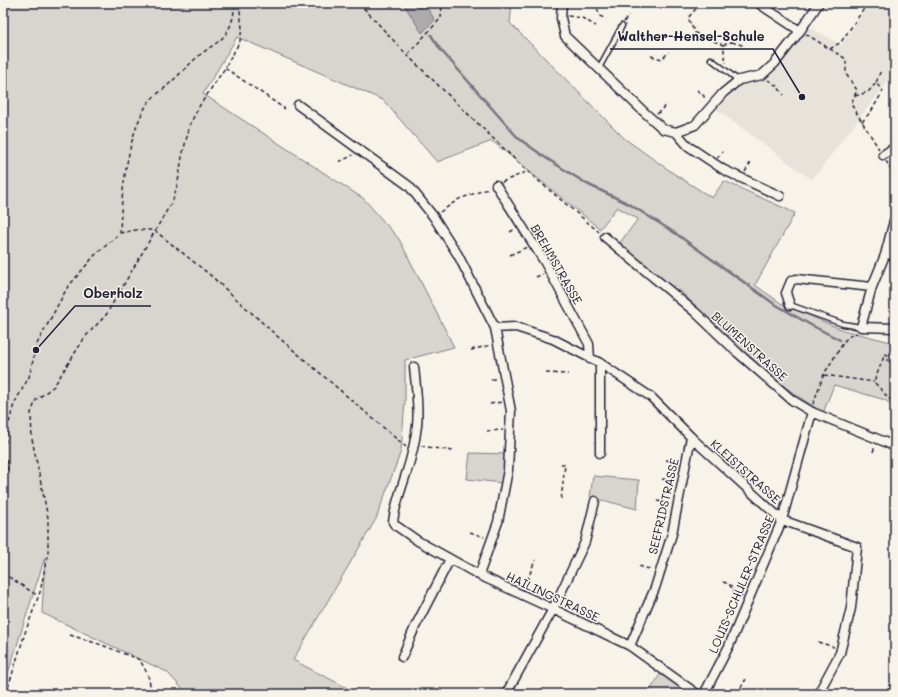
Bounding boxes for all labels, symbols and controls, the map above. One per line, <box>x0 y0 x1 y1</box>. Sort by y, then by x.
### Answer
callout: Walther-Hensel-Schule <box>610 24 773 49</box>
text: Walther-Hensel-Schule <box>617 27 765 44</box>
street label: BREHMSTRASSE <box>528 221 586 307</box>
callout: Oberholz <box>75 281 151 306</box>
text: Oberholz <box>83 284 143 301</box>
street label: BLUMENSTRASSE <box>709 308 791 384</box>
street label: KLEISTSTRASSE <box>708 435 785 507</box>
street label: SEEFRIDSTRASSE <box>644 456 682 556</box>
street label: LOUIS-SCHULER-STRASSE <box>705 512 777 656</box>
street label: HAILINGSTRASSE <box>504 567 602 625</box>

